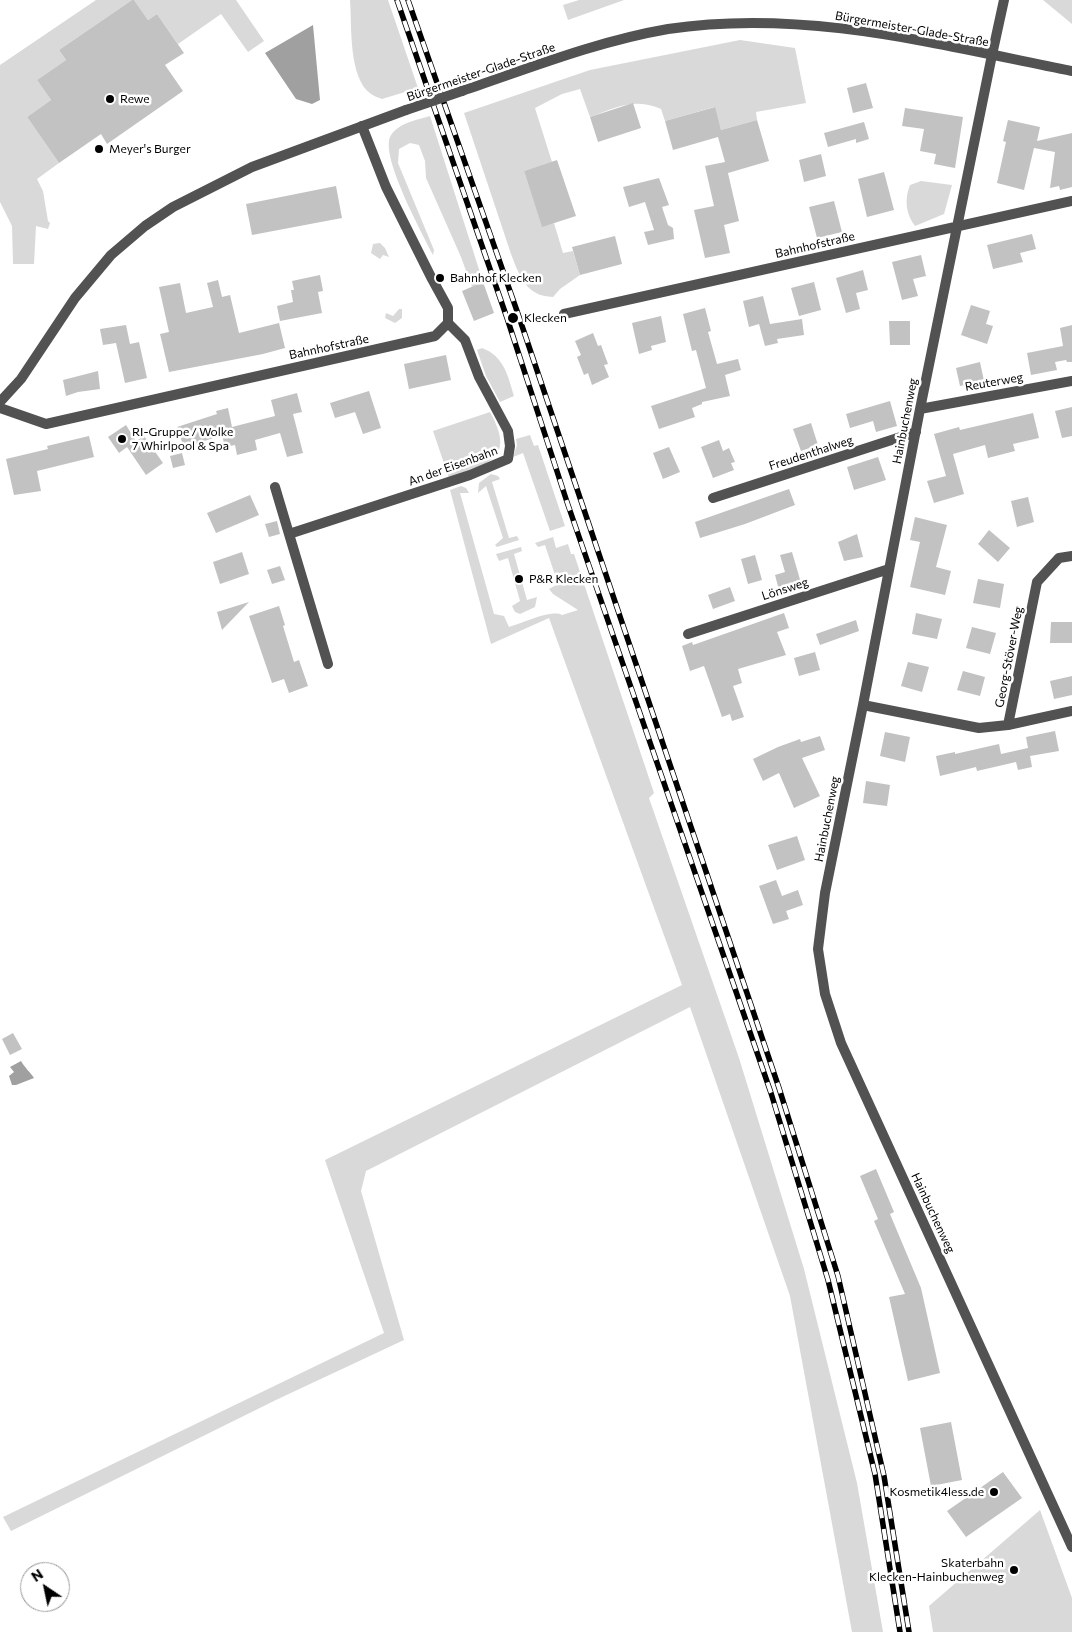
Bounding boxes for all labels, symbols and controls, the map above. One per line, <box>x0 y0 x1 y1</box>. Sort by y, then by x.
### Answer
street label: Bürgermeister-Glade-Straße <box>834 8 990 50</box>
street label: Bürgermeister-Glade-Straße <box>405 40 557 104</box>
place label: Rewe <box>120 92 150 106</box>
marker: Rewe <box>104 93 116 105</box>
place label: Meyer's Burger <box>109 142 191 156</box>
marker: Meyer's Burger <box>93 143 105 155</box>
street label: Bahnhofstraße <box>774 229 856 261</box>
place label: Bahnhof Klecken <box>450 271 542 285</box>
marker: Bahnhof Klecken <box>434 272 446 284</box>
marker: Klecken <box>506 311 520 325</box>
place label: Klecken <box>524 311 567 325</box>
street label: Bahnhofstraße <box>288 332 370 362</box>
street label: Reuterweg <box>964 370 1024 394</box>
street label: Hainbuchenweg <box>890 377 920 465</box>
place label: RI-Gruppe / Wolke 7 Whirlpool & Spa <box>132 425 233 453</box>
marker: RI-Gruppe / Wolke 7 Whirlpool & Spa <box>116 433 128 445</box>
street label: Freudenthalweg <box>767 433 855 473</box>
street label: An der Eisenbahn <box>406 443 500 489</box>
place label: P&R Klecken <box>529 572 598 586</box>
marker: P&R Klecken <box>513 573 525 585</box>
street label: Lönsweg <box>760 575 810 603</box>
street label: Georg-Stöver-Weg <box>992 605 1026 709</box>
street label: Hainbuchenweg <box>812 775 842 863</box>
street label: Hainbuchenweg <box>908 1170 958 1256</box>
place label: Kosmetik4less.de <box>890 1485 984 1499</box>
marker: Kosmetik4less.de <box>988 1486 1000 1498</box>
place label: Skaterbahn Klecken-Hainbuchenweg <box>869 1556 1004 1584</box>
north arrow <box>20 1562 70 1612</box>
marker: Skaterbahn Klecken-Hainbuchenweg <box>1008 1564 1020 1576</box>
text: N <box>28 1565 46 1585</box>

